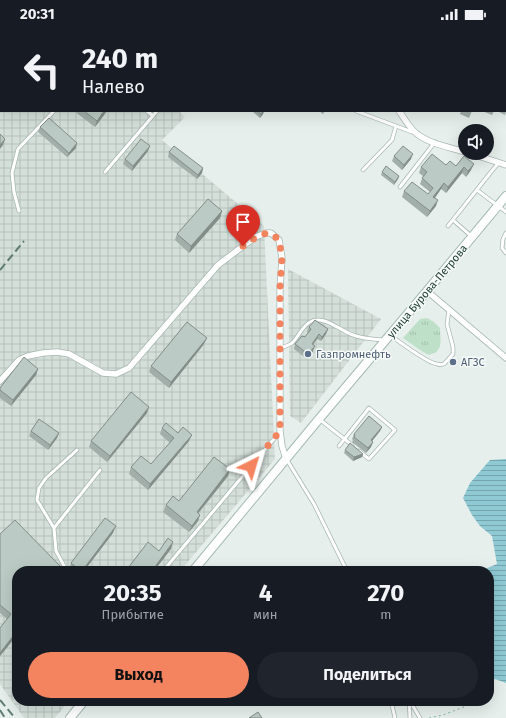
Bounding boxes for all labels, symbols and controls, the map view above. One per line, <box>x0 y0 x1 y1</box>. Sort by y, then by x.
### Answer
text: 20:31 <box>20 5 55 23</box>
text: 240 m <box>82 42 158 75</box>
icon: left <box>16 44 68 96</box>
text: Налево <box>82 76 145 98</box>
map controls <box>458 124 494 160</box>
button: sound <box>458 124 494 160</box>
pin <box>226 205 260 246</box>
icon: arrive <box>232 211 254 233</box>
street label: улица Бурова-Петрова <box>385 242 470 341</box>
place label: Газпромнефть <box>316 348 391 361</box>
marker: Газпромнефть <box>303 349 313 359</box>
place label: АГЗС <box>461 356 485 369</box>
marker: АГЗС <box>448 357 458 367</box>
position arrow <box>230 445 272 487</box>
text: 20:35 <box>104 579 162 607</box>
text: 4 <box>259 579 272 607</box>
text: 270 <box>367 579 404 607</box>
text: Прибытие <box>102 607 164 622</box>
text: мин <box>253 607 278 622</box>
text: m <box>380 607 391 622</box>
button: Выход <box>28 652 249 698</box>
button: Поделиться <box>257 652 478 698</box>

